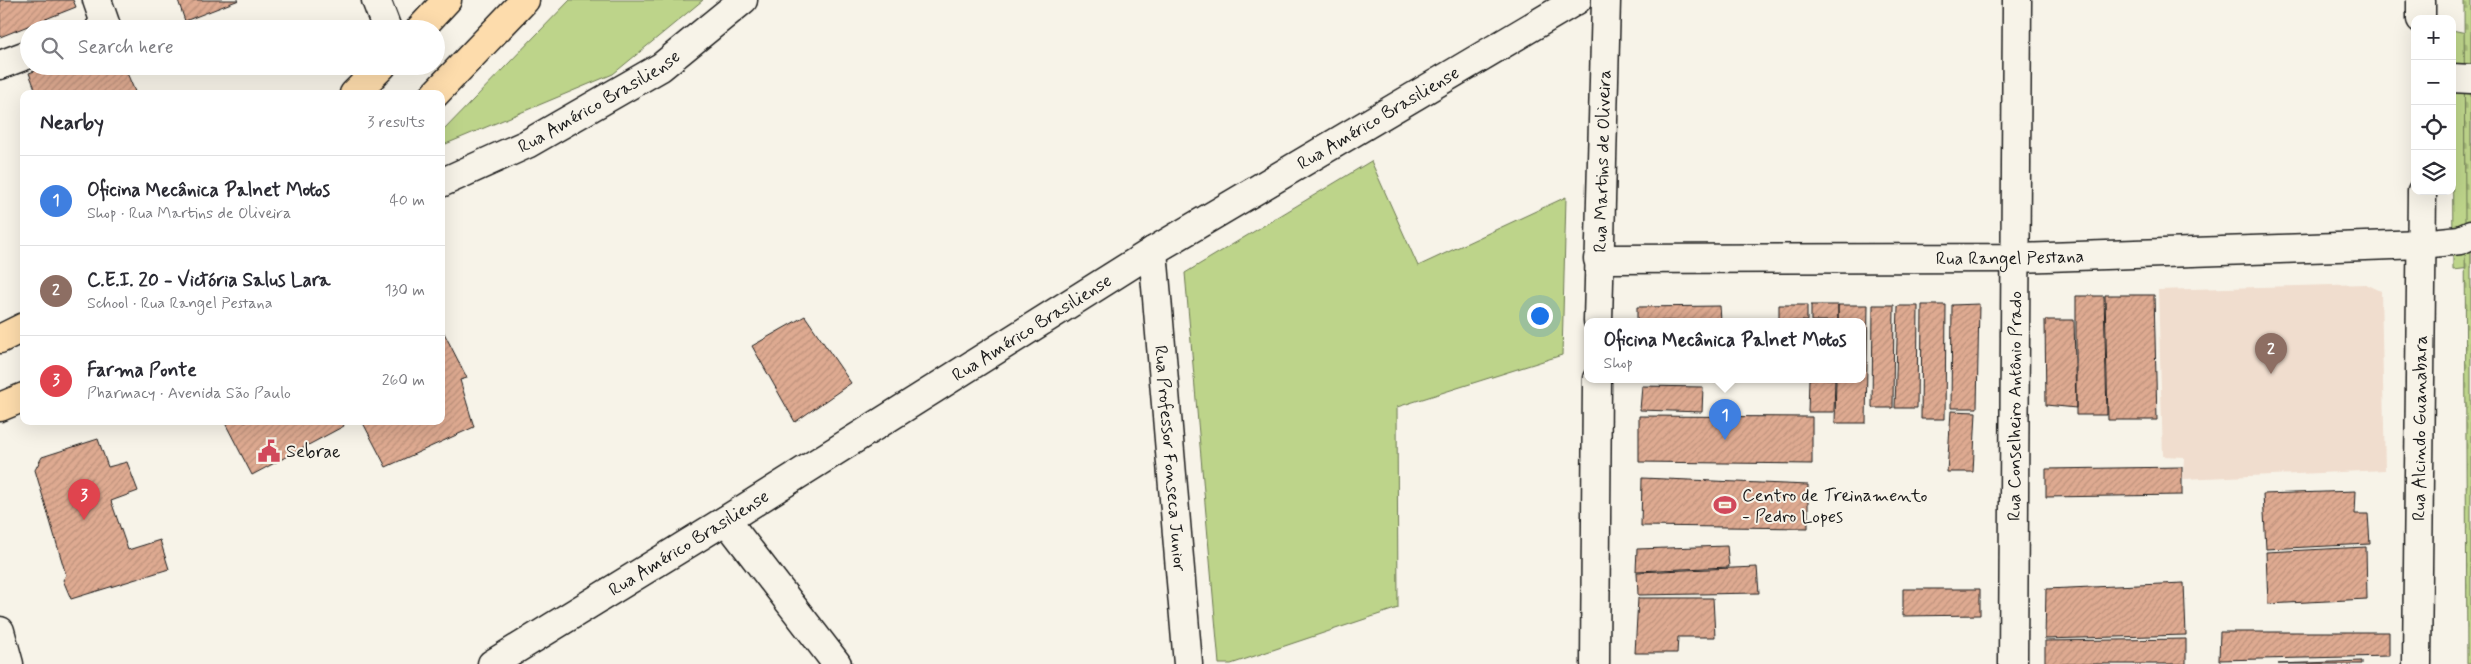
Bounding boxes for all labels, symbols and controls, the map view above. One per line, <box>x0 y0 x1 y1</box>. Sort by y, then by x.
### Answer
map controls <box>2411 15 2456 195</box>
button: + <box>2411 15 2456 60</box>
search box <box>20 20 445 75</box>
icon: search <box>38 34 66 62</box>
text: Search here <box>78 35 174 60</box>
street label: Rua Américo Brasiliense <box>515 45 686 159</box>
button: − <box>2411 60 2456 105</box>
street label: Rua Américo Brasiliense <box>1293 61 1464 176</box>
street label: Rua Martins de Oliveira <box>1589 69 1617 253</box>
button: locate <box>2411 105 2456 150</box>
text: Nearby <box>40 109 104 137</box>
text: 3 results <box>367 112 425 133</box>
button: layers <box>2411 150 2456 195</box>
text: Oficina Mecânica Palnet Motos <box>87 178 330 203</box>
text: 1 <box>52 190 60 211</box>
text: 40 m <box>389 190 425 211</box>
text: Shop · Rua Martins de Oliveira <box>87 203 291 224</box>
street label: Rua Rangel Pestana <box>1936 245 2085 272</box>
text: C.E.I. 20 - Victória Salus Lara <box>87 268 330 293</box>
street label: Rua Américo Brasiliense <box>948 269 1117 388</box>
text: 2 <box>52 280 60 301</box>
text: 130 m <box>384 280 425 301</box>
street label: Rua Conselheiro Antônio Prado <box>2003 291 2028 521</box>
text: School · Rua Rangel Pestana <box>87 293 272 314</box>
your location <box>1527 303 1553 329</box>
popup <box>1584 318 1866 383</box>
text: Oficina Mecânica Palnet Motos <box>1604 328 1846 353</box>
pin: 2 <box>2255 333 2287 374</box>
street label: Rua Alcindo Guanabara <box>2408 335 2433 521</box>
street label: Rua Professor Fonseca Junior <box>1148 344 1191 573</box>
text: Shop <box>1604 353 1633 374</box>
text: Farma Ponte <box>87 358 197 383</box>
text: 3 <box>52 370 60 391</box>
text: 260 m <box>382 370 425 391</box>
text: Pharmacy · Avenida São Paulo <box>87 383 291 404</box>
pin: 1 <box>1709 399 1741 440</box>
public building icon: Sebrae <box>256 438 282 464</box>
place label: Sebrae <box>286 440 341 464</box>
pin: 3 <box>68 479 100 520</box>
place label: Centro de Treinamento - Pedro Lopes <box>1742 484 1928 529</box>
street label: Rua Américo Brasiliense <box>604 485 774 602</box>
sports icon: Centro de Treinamento - Pedro Lopes <box>1712 492 1738 518</box>

